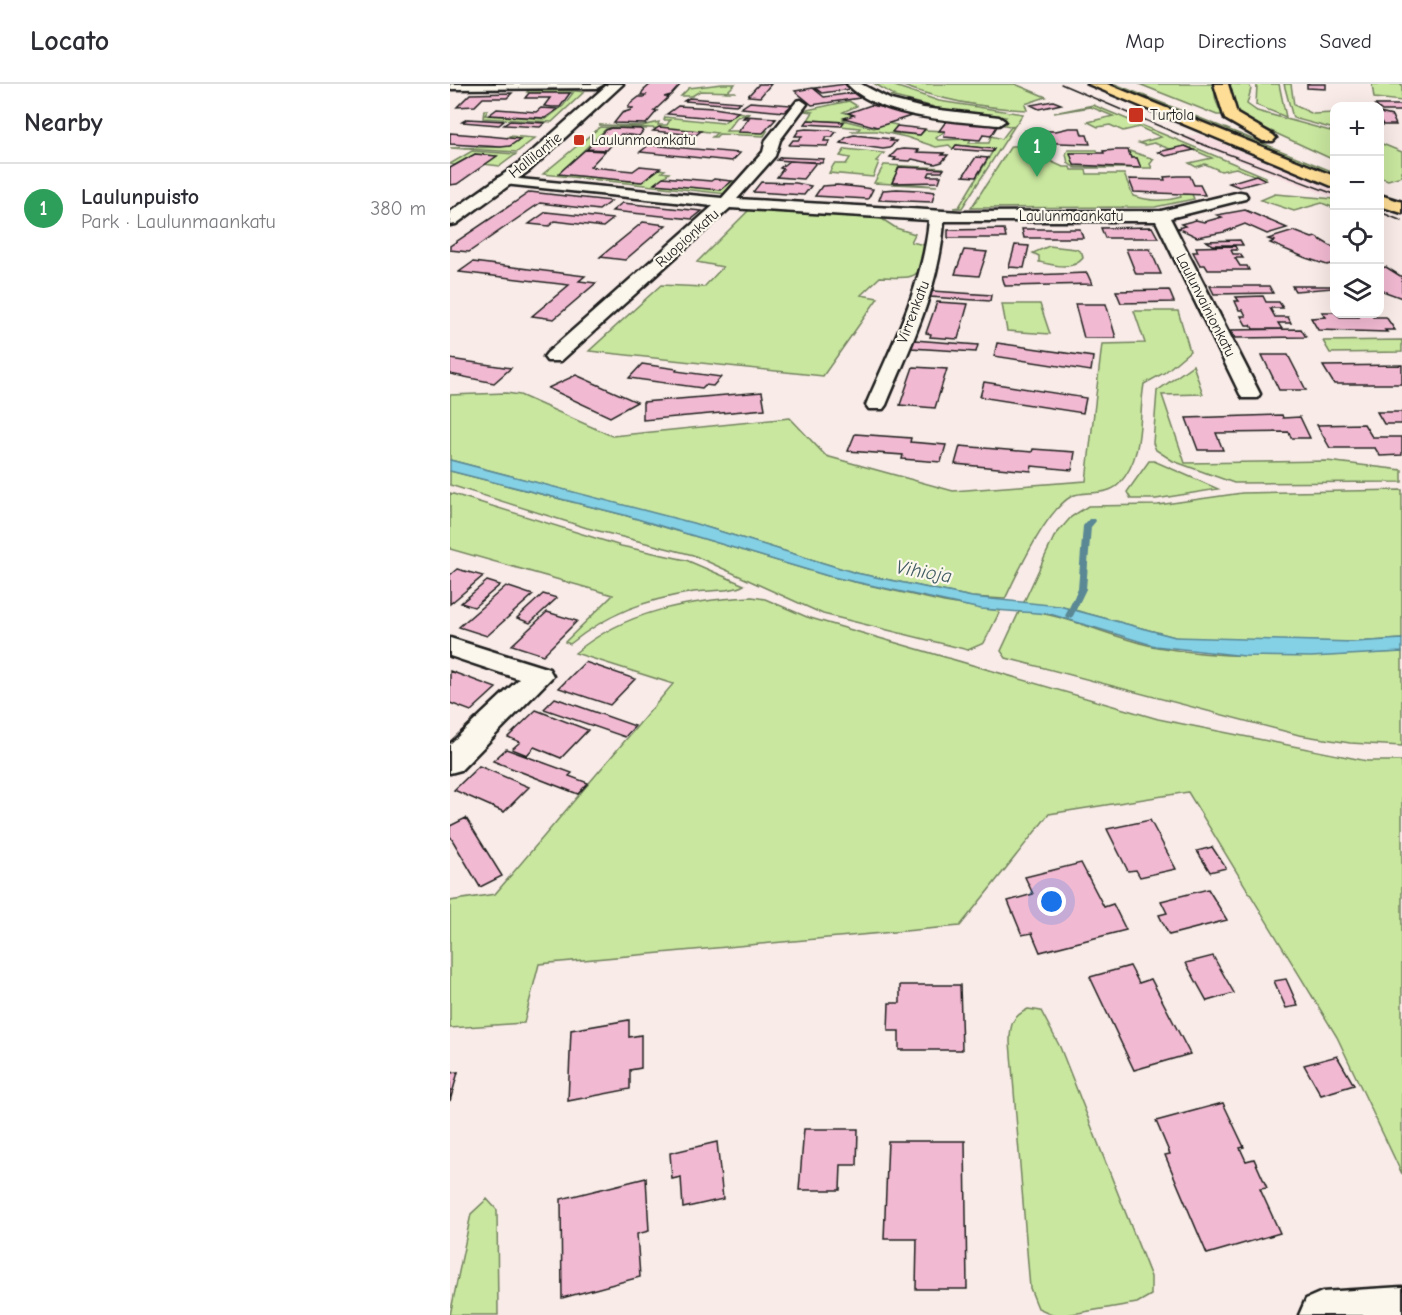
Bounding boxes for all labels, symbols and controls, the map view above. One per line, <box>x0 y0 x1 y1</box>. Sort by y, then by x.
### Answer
text: Locato <box>30 25 109 57</box>
text: Map <box>1125 29 1165 53</box>
text: Directions <box>1198 29 1287 53</box>
text: Saved <box>1320 29 1372 53</box>
map controls <box>1330 102 1384 318</box>
button: + <box>1330 102 1384 156</box>
marker: Turtola <box>1127 106 1145 124</box>
place label: Turtola <box>1150 106 1194 124</box>
text: Nearby <box>24 108 103 138</box>
street label: Hallilantie <box>505 128 566 182</box>
pin: 1 <box>1018 128 1056 177</box>
place label: Laulunmaankatu <box>591 131 696 149</box>
marker: Laulunmaankatu <box>572 133 586 147</box>
button: − <box>1330 156 1384 210</box>
text: Laulunpuisto <box>81 184 199 210</box>
text: 1 <box>40 197 47 220</box>
text: 380 m <box>370 197 426 220</box>
street label: Ruopionkatu <box>652 205 722 271</box>
street label: Laulunmaankatu <box>1019 207 1123 225</box>
text: Park · Laulunmaankatu <box>81 210 276 233</box>
button: locate <box>1330 210 1384 264</box>
street label: Laulunvainionkatu <box>1172 250 1240 360</box>
button: layers <box>1330 264 1384 318</box>
street label: Virrenkatu <box>893 278 933 346</box>
water label: Vihioja <box>894 555 954 588</box>
your location <box>1037 887 1066 916</box>

